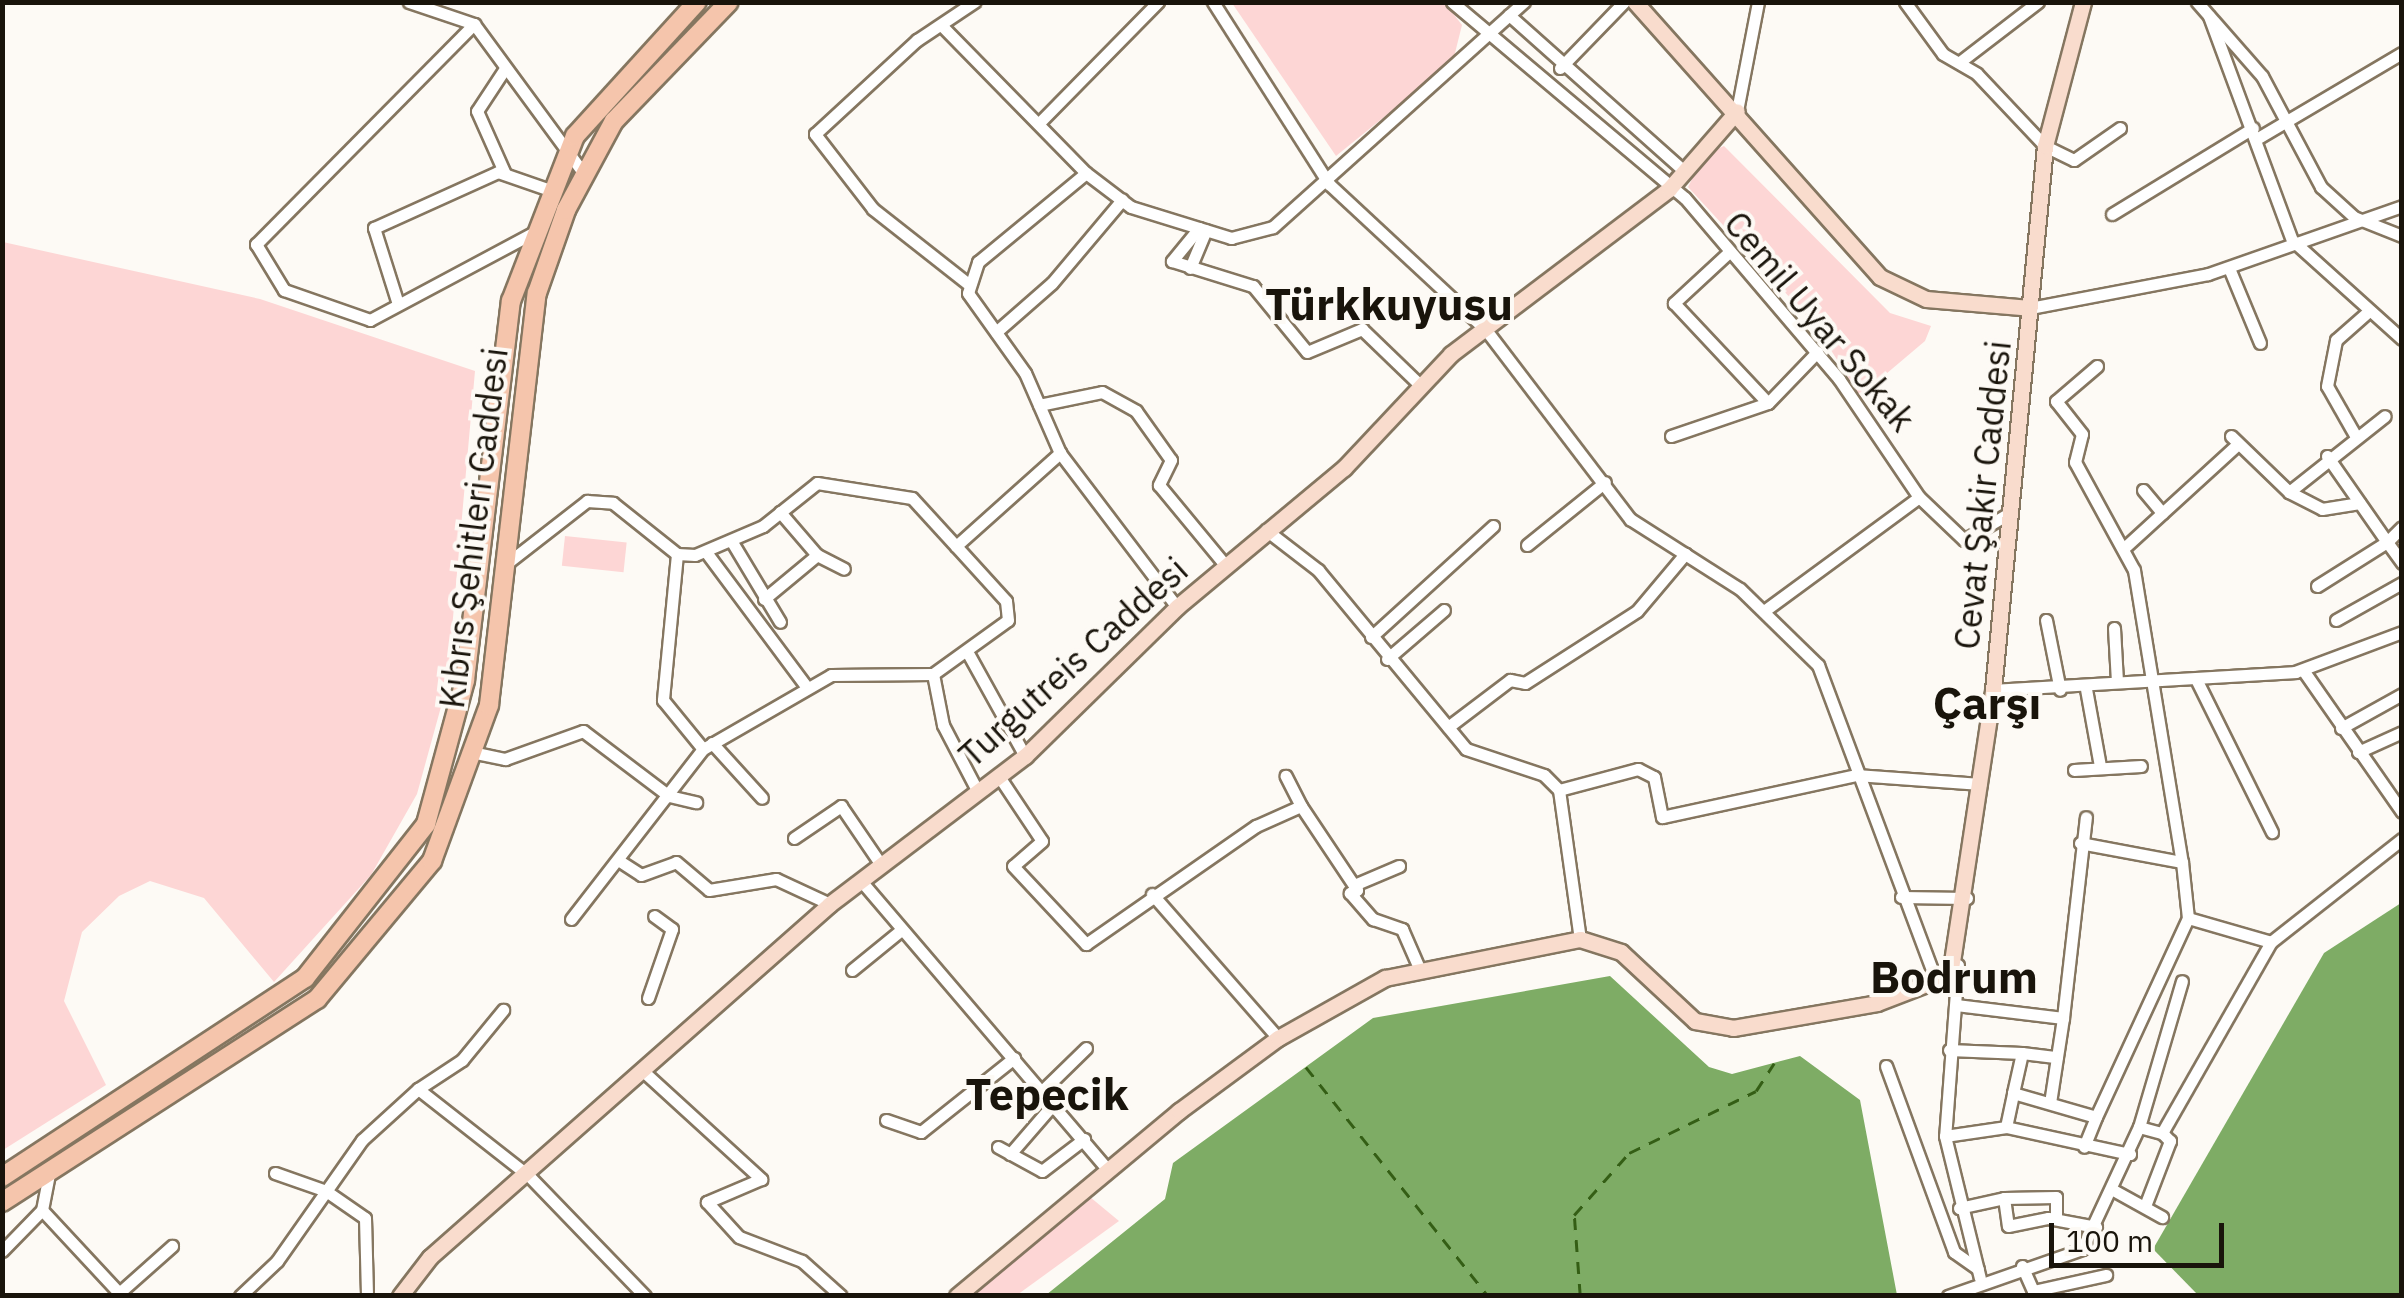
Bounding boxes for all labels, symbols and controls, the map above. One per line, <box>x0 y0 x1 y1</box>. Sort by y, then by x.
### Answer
street label: Cemil Uyar Sokak <box>1716 203 1924 439</box>
district label: Türkkuyusu <box>1265 277 1513 331</box>
street label: Cevat Şakir Caddesi <box>1945 339 2019 651</box>
street label: Kıbrıs Şehitleri Caddesi <box>430 345 516 711</box>
street label: Turgutreis Caddesi <box>950 548 1196 776</box>
district label: Çarşı <box>1933 676 2041 730</box>
district label: Bodrum <box>1870 950 2038 1004</box>
district label: Tepecik <box>965 1067 1129 1121</box>
scale bar <box>2054 1203 2229 1265</box>
text: 100 m <box>2066 1221 2153 1260</box>

